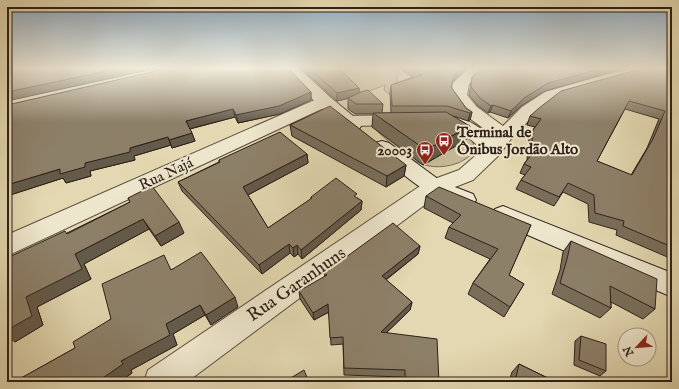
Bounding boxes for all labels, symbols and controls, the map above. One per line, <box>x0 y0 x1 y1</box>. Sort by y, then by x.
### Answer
place label: Terminal de Ônibus Jordão Alto <box>456 123 578 159</box>
bus stop icon: Terminal de Ônibus Jordão Alto <box>434 131 454 156</box>
bus stop icon: 20003 <box>415 140 435 165</box>
place label: 20003 <box>377 141 412 160</box>
street label: Rua Najá <box>136 153 197 195</box>
street label: Rua Garanhuns <box>243 242 351 328</box>
north arrow <box>617 327 657 367</box>
text: N <box>620 343 638 359</box>

